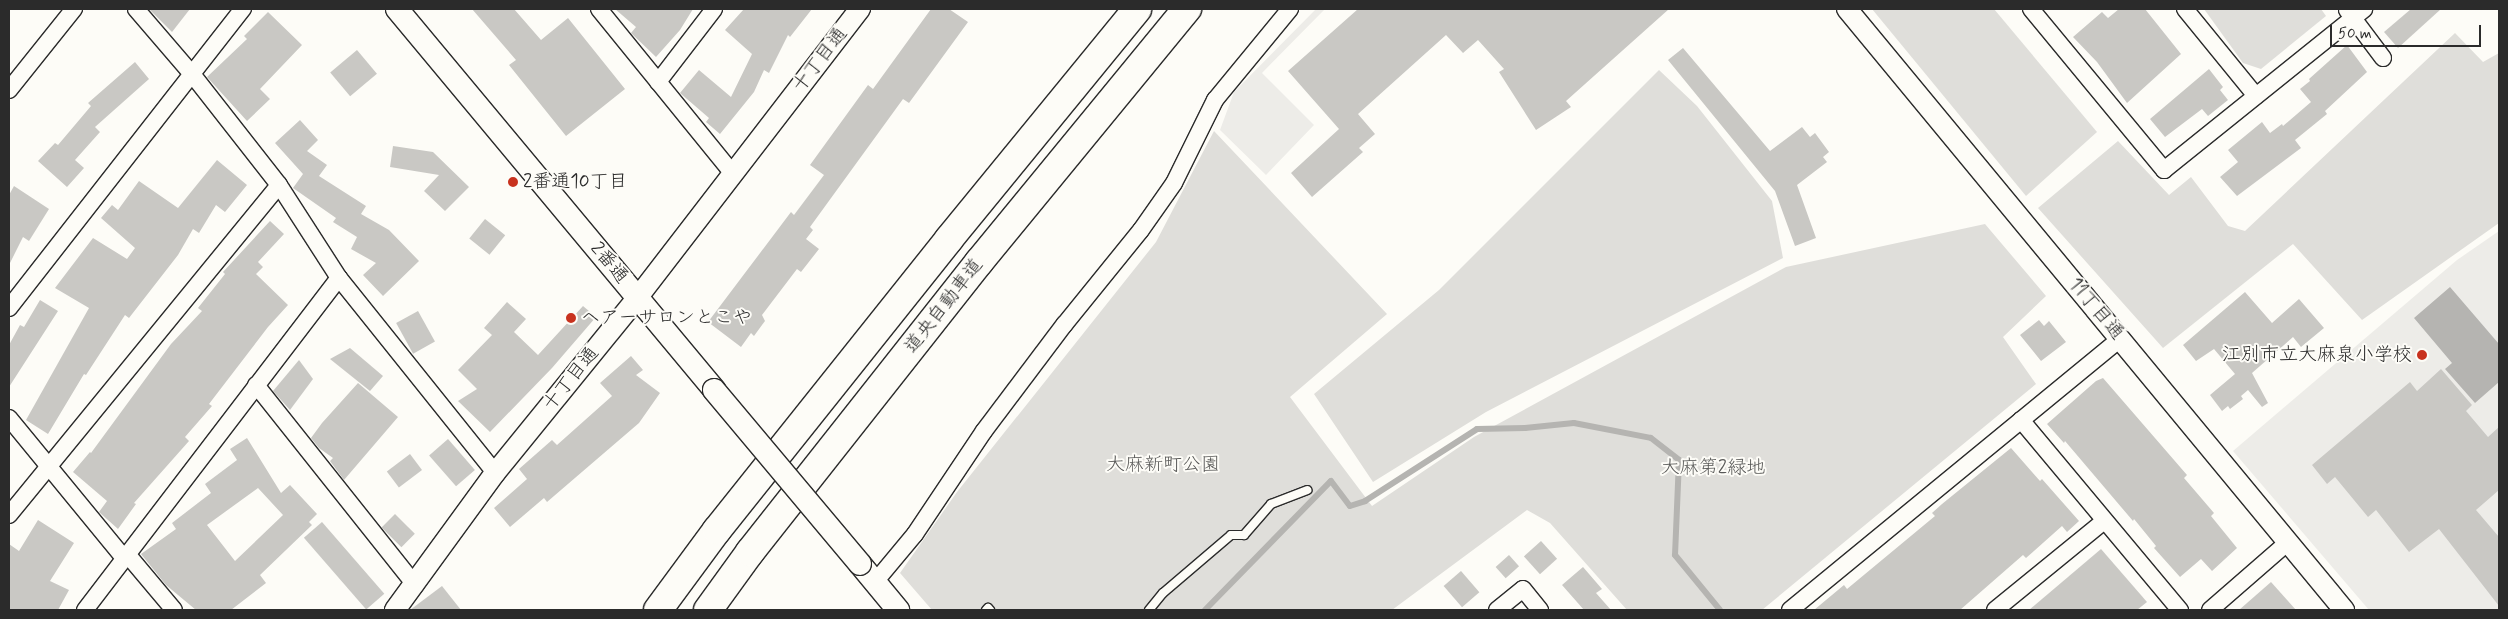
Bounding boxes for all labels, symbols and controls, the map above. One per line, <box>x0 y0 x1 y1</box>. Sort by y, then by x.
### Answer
scale bar <box>2333 15 2484 47</box>
street label: 十丁目通 <box>788 23 852 97</box>
text: 50 m <box>2338 24 2372 44</box>
place label: 2番通10丁目 <box>523 171 628 193</box>
marker: 2番通10丁目 <box>507 176 519 188</box>
street label: 2番通 <box>585 238 633 288</box>
street label: 道央自動車道 <box>900 254 988 358</box>
street label: 11丁目通 <box>2064 273 2128 345</box>
place label: ヘアーサロンとこや <box>581 307 751 329</box>
marker: ヘアーサロンとこや <box>565 312 577 324</box>
street label: 十丁目通 <box>538 342 604 416</box>
place label: 江別市立大麻泉小学校 <box>2222 344 2412 366</box>
marker: 江別市立大麻泉小学校 <box>2416 349 2428 361</box>
park label: 大麻新町公園 <box>1106 454 1220 476</box>
park label: 大麻第2緑地 <box>1661 457 1765 479</box>

